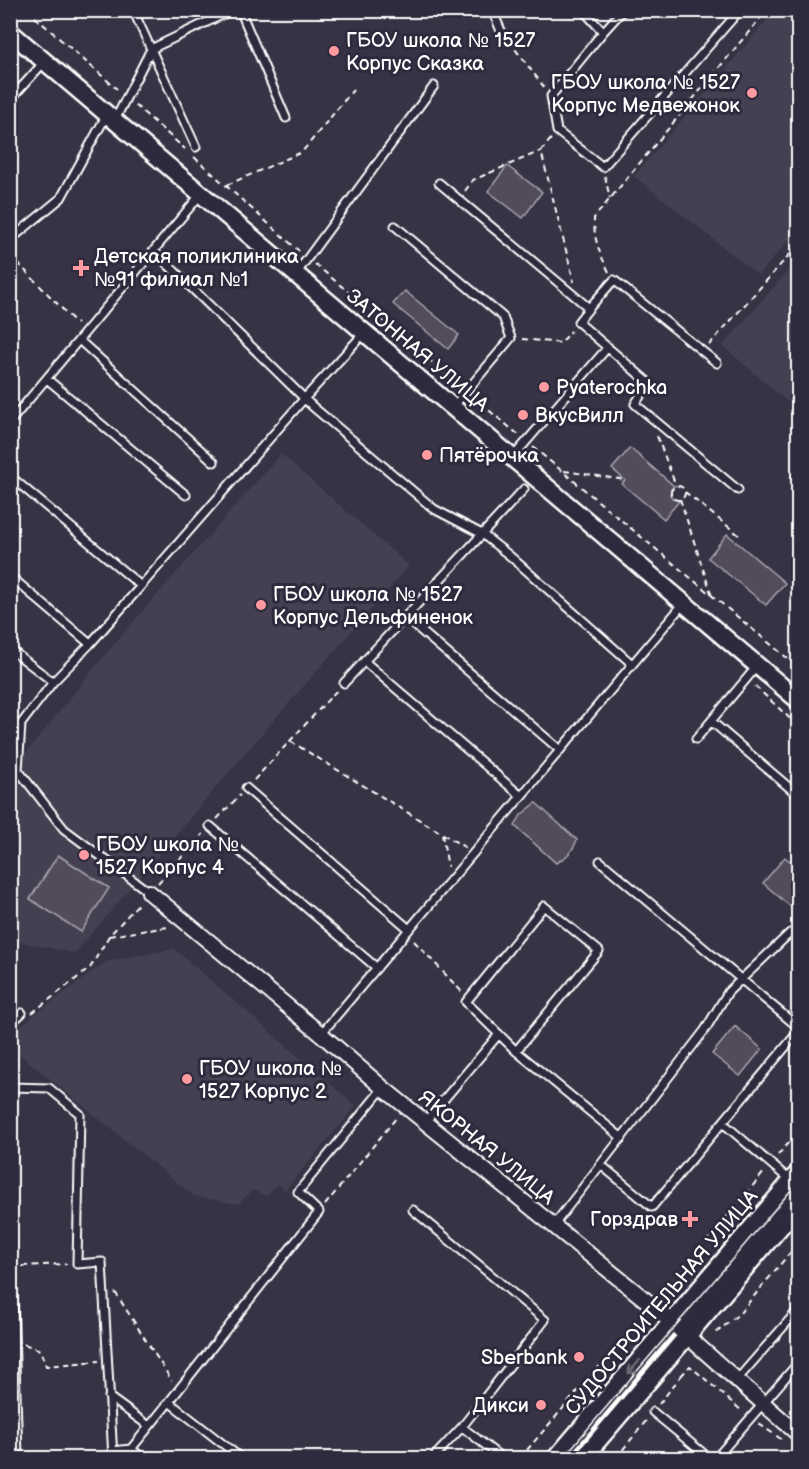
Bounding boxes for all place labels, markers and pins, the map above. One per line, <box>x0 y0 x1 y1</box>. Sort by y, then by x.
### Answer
place label: ГБОУ школа № 1527 Корпус Сказка <box>346 29 535 76</box>
marker: ГБОУ школа № 1527 Корпус Сказка <box>327 44 341 58</box>
place label: ГБОУ школа № 1527 Корпус Медвежонок <box>551 71 740 118</box>
marker: ГБОУ школа № 1527 Корпус Медвежонок <box>745 86 759 100</box>
place label: Детская поликлиника №91 филиал №1 <box>94 245 299 292</box>
marker: Детская поликлиника №91 филиал №1 <box>72 259 90 277</box>
place label: Pyaterochka <box>556 376 667 400</box>
marker: Pyaterochka <box>537 380 551 394</box>
place label: ВкусВилл <box>535 404 624 428</box>
marker: ВкусВилл <box>516 408 530 422</box>
place label: Пятёрочка <box>439 444 539 468</box>
marker: Пятёрочка <box>420 448 434 462</box>
place label: ГБОУ школа № 1527 Корпус Дельфиненок <box>273 583 473 630</box>
marker: ГБОУ школа № 1527 Корпус Дельфиненок <box>254 598 268 612</box>
place label: ГБОУ школа № 1527 Корпус 4 <box>96 833 239 880</box>
marker: ГБОУ школа № 1527 Корпус 4 <box>77 848 91 862</box>
place label: ГБОУ школа № 1527 Корпус 2 <box>199 1057 342 1104</box>
marker: ГБОУ школа № 1527 Корпус 2 <box>180 1072 194 1086</box>
place label: Горздрав <box>590 1208 679 1232</box>
marker: Горздрав <box>683 1212 697 1226</box>
place label: Sberbank <box>481 1346 567 1370</box>
marker: Sberbank <box>572 1350 586 1364</box>
place label: Дикси <box>472 1394 529 1418</box>
marker: Дикси <box>534 1398 548 1412</box>

